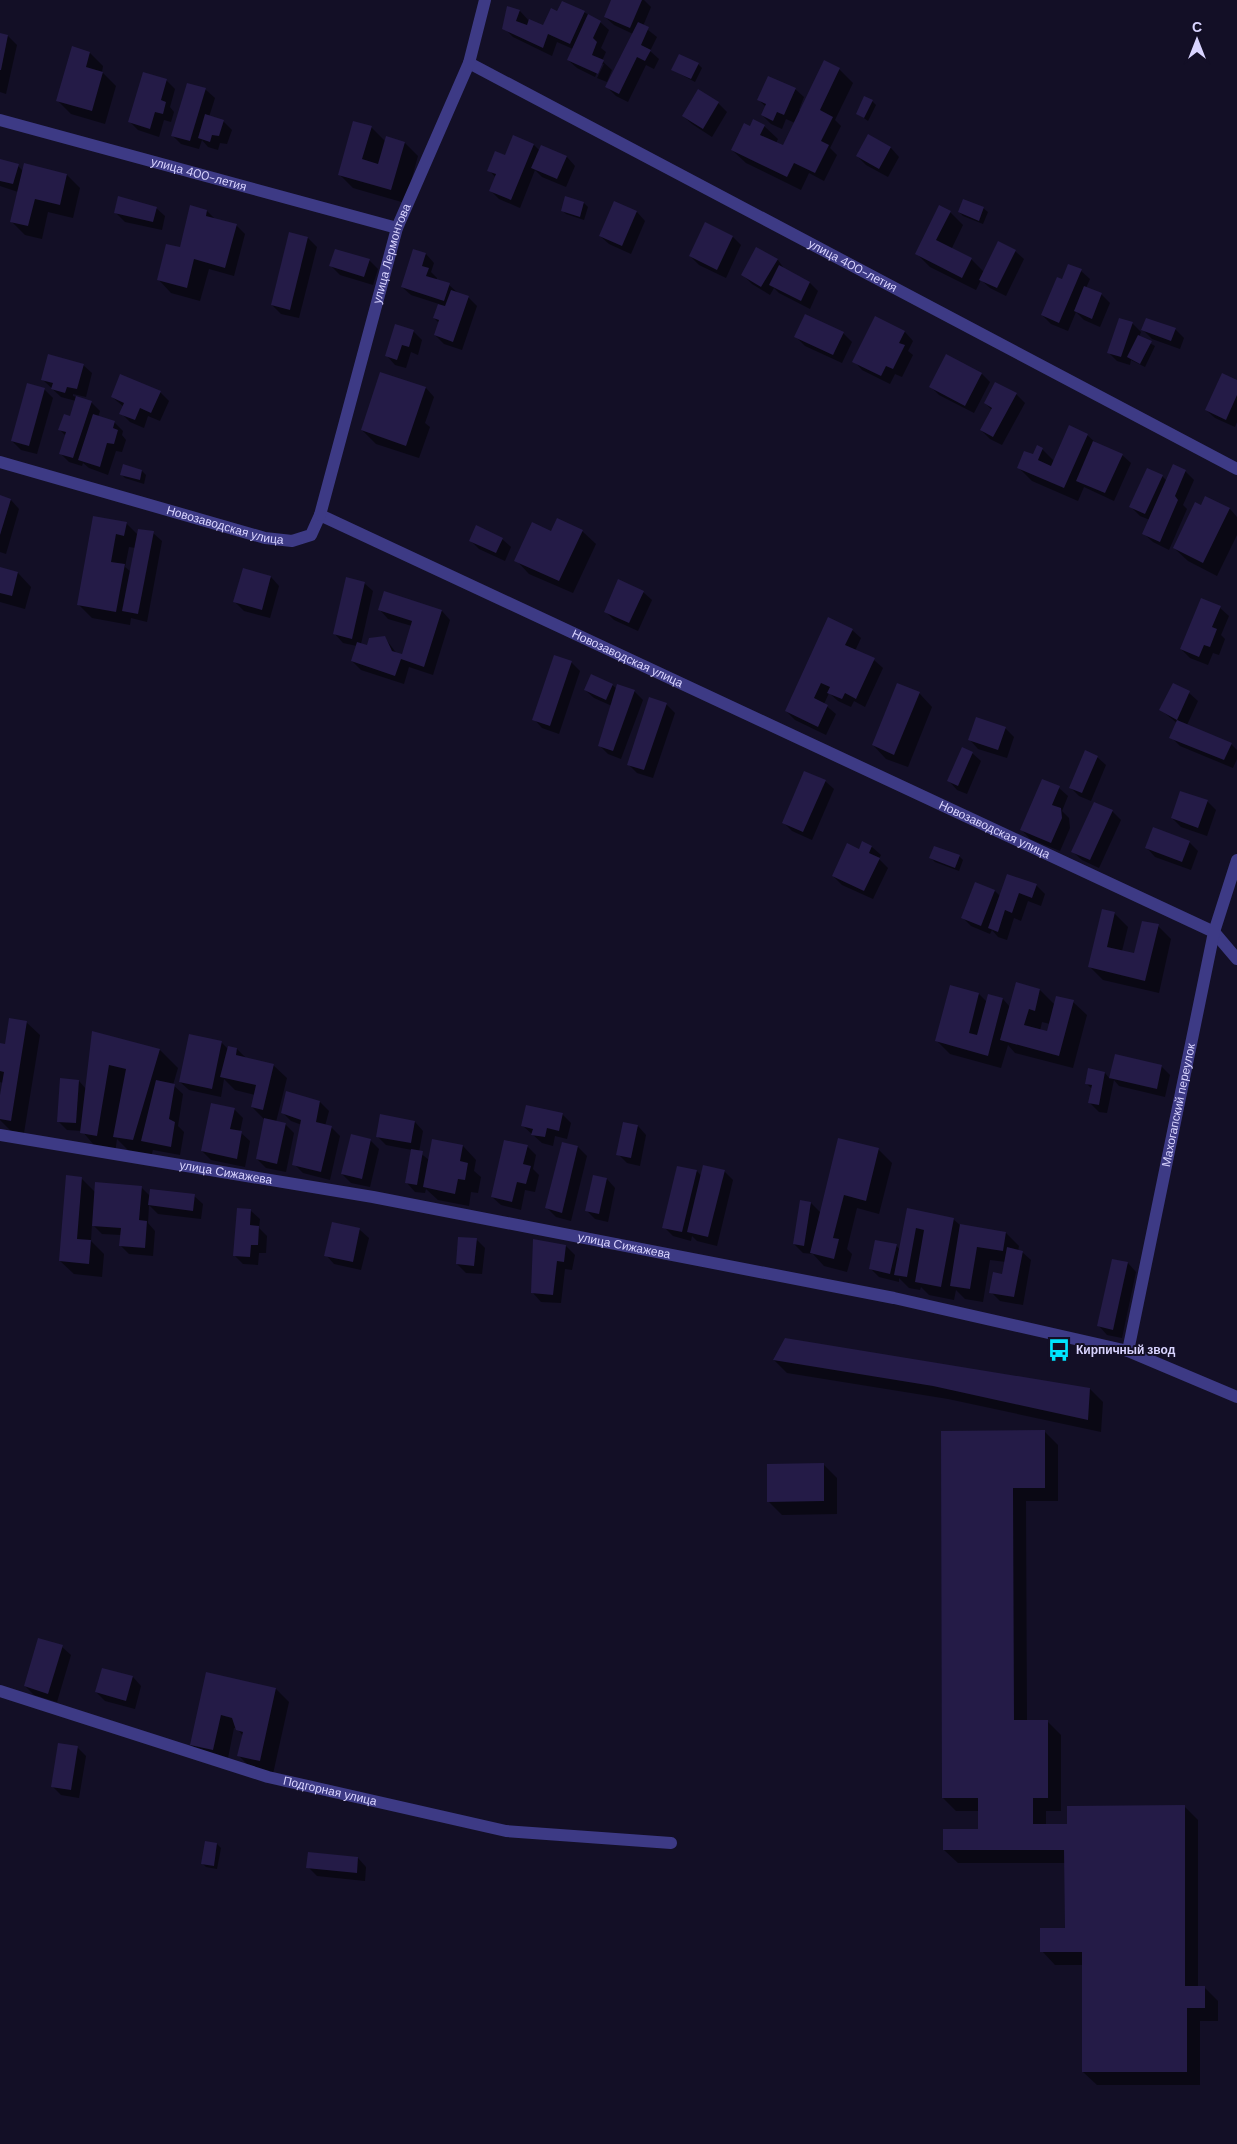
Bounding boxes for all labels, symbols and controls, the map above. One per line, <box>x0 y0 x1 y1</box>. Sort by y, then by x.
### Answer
north arrow <box>1172 15 1222 65</box>
text: С <box>1192 18 1202 36</box>
street label: улица 400-летия <box>149 153 248 195</box>
street label: улица Лермонтова <box>369 201 415 306</box>
street label: улица 400-летия <box>805 236 900 296</box>
street label: Новозаводская улица <box>165 502 285 548</box>
street label: Новозаводская улица <box>569 626 686 691</box>
street label: Новозаводская улица <box>936 797 1053 863</box>
street label: Махогапский переулок <box>1158 1041 1199 1168</box>
street label: улица Сижажева <box>178 1157 274 1188</box>
street label: улица Сижажева <box>577 1229 672 1263</box>
bus stop icon: Кирпичный звод <box>1046 1337 1072 1363</box>
place label: Кирпичный звод <box>1076 1342 1176 1358</box>
street label: Подгорная улица <box>282 1773 379 1810</box>

